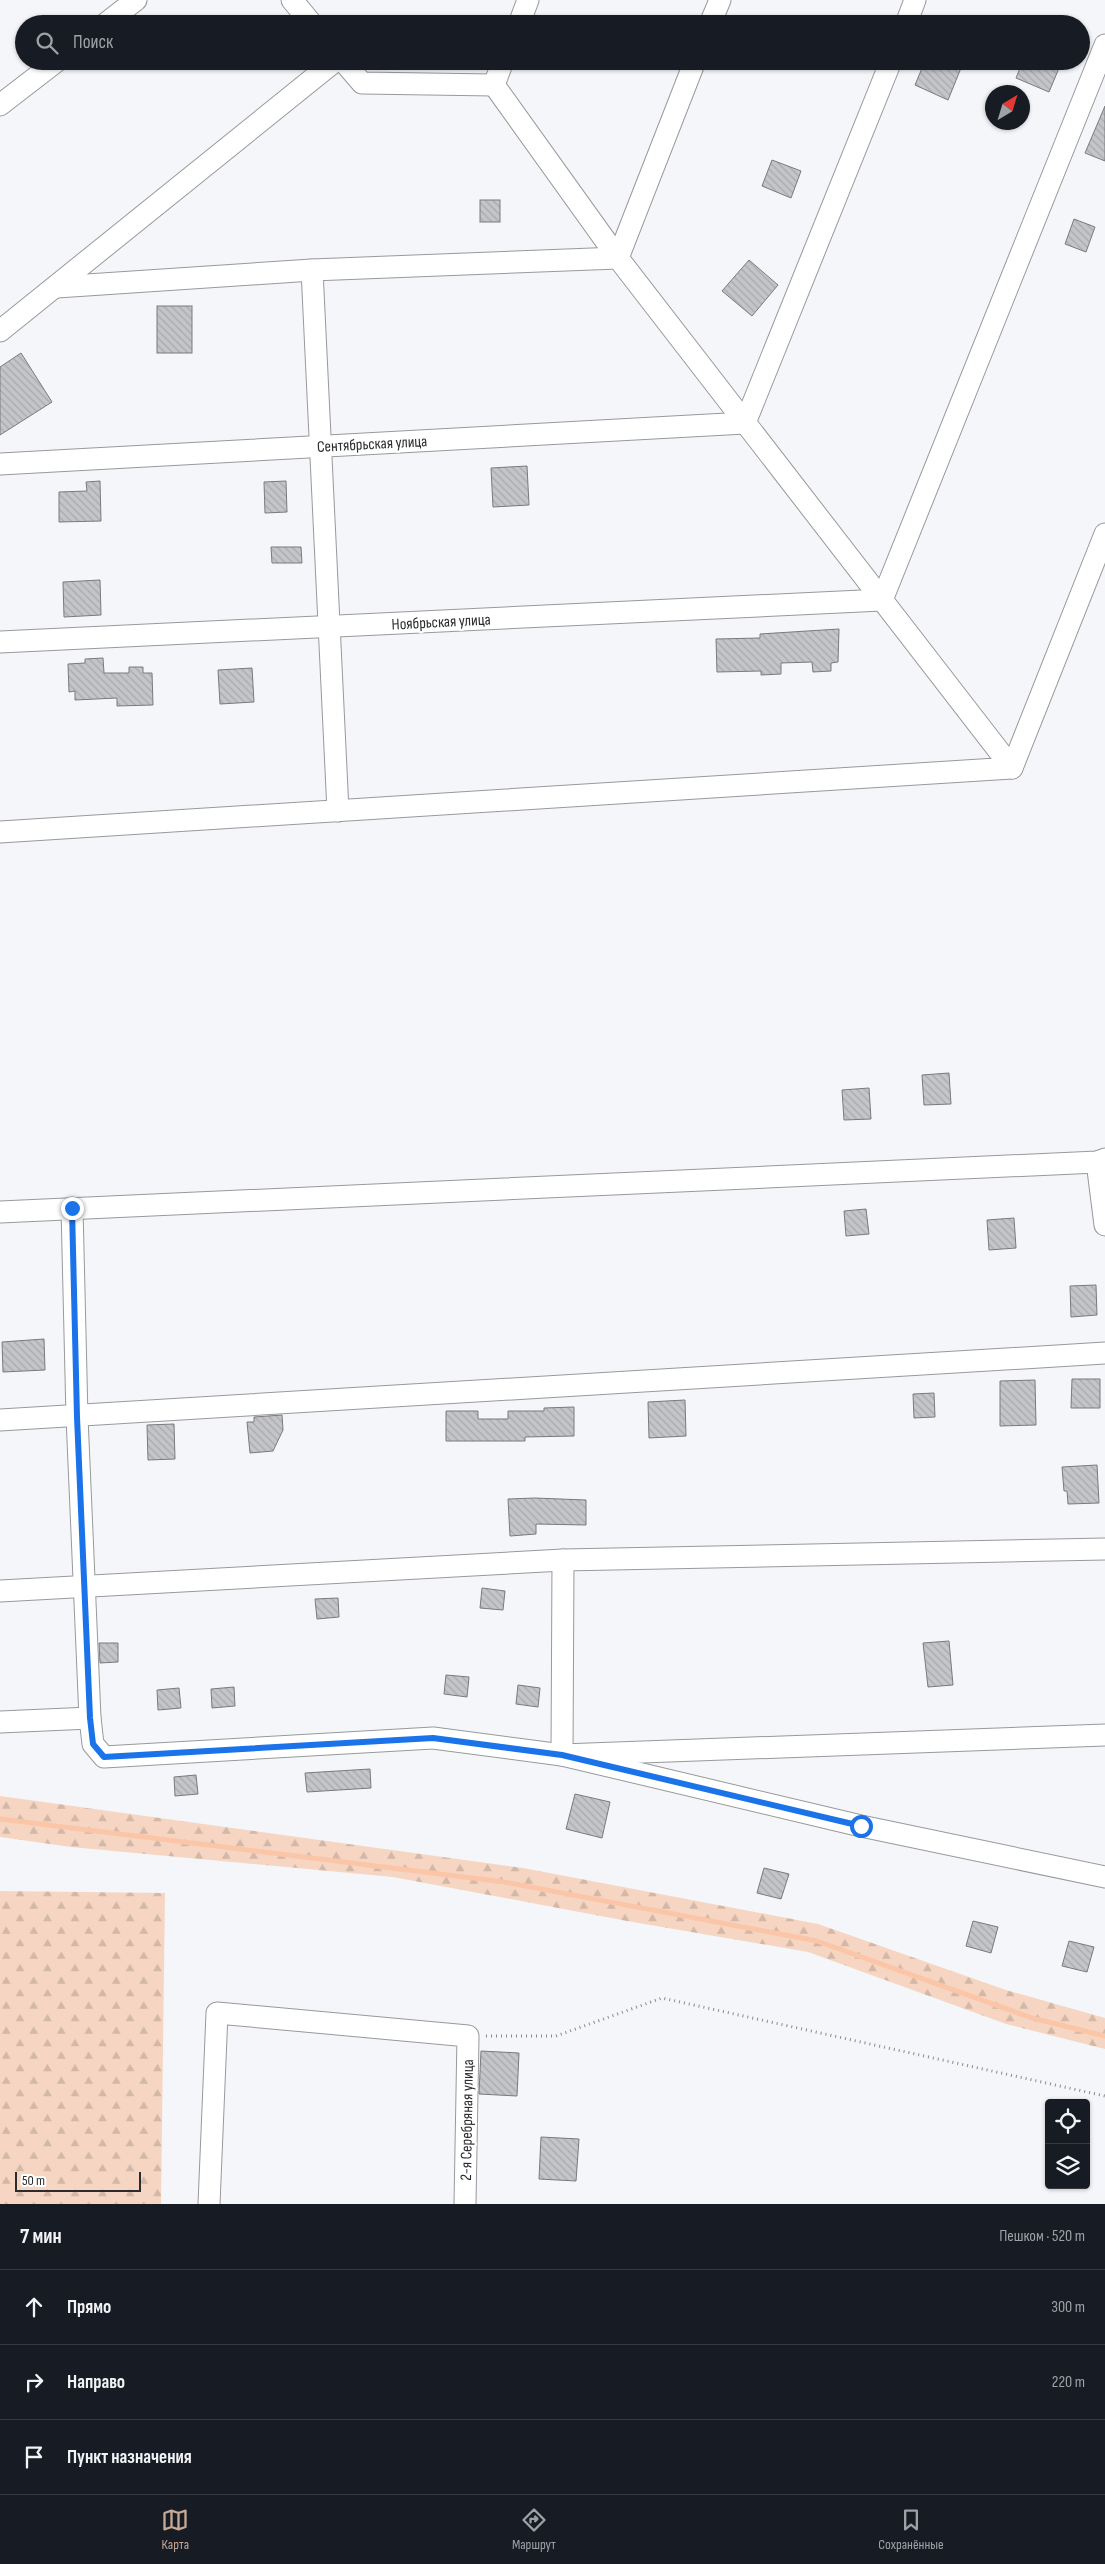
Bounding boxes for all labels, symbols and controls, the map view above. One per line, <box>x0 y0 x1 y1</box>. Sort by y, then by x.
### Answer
search box <box>15 15 1090 70</box>
icon: search <box>33 29 61 57</box>
text: Поиск <box>73 31 113 54</box>
north arrow <box>985 85 1030 130</box>
street label: Сентябрьская улица <box>316 432 428 457</box>
street label: Ноябрьская улица <box>391 610 491 635</box>
route end <box>61 1197 84 1220</box>
route start <box>850 1815 873 1838</box>
street label: 2-я Серебряная улица <box>457 2059 478 2181</box>
map controls <box>1045 2099 1090 2189</box>
button: locate <box>1045 2099 1090 2144</box>
button: layers <box>1045 2144 1090 2189</box>
scale bar <box>15 2169 141 2192</box>
text: 50 m <box>22 2172 45 2189</box>
text: 7 мин <box>20 2224 62 2249</box>
text: Пешком · 520 m <box>999 2227 1085 2246</box>
icon: ahead <box>20 2293 48 2321</box>
text: Прямо <box>67 2296 111 2319</box>
text: 300 m <box>1051 2298 1085 2317</box>
icon: right <box>20 2368 48 2396</box>
text: Направо <box>67 2371 125 2394</box>
text: 220 m <box>1052 2373 1085 2392</box>
icon: arrive <box>20 2443 48 2471</box>
text: Пункт назначения <box>67 2446 192 2469</box>
tab: Карта <box>161 2506 189 2553</box>
tab: Маршрут <box>512 2506 556 2553</box>
tab: Сохранённые <box>878 2506 944 2553</box>

